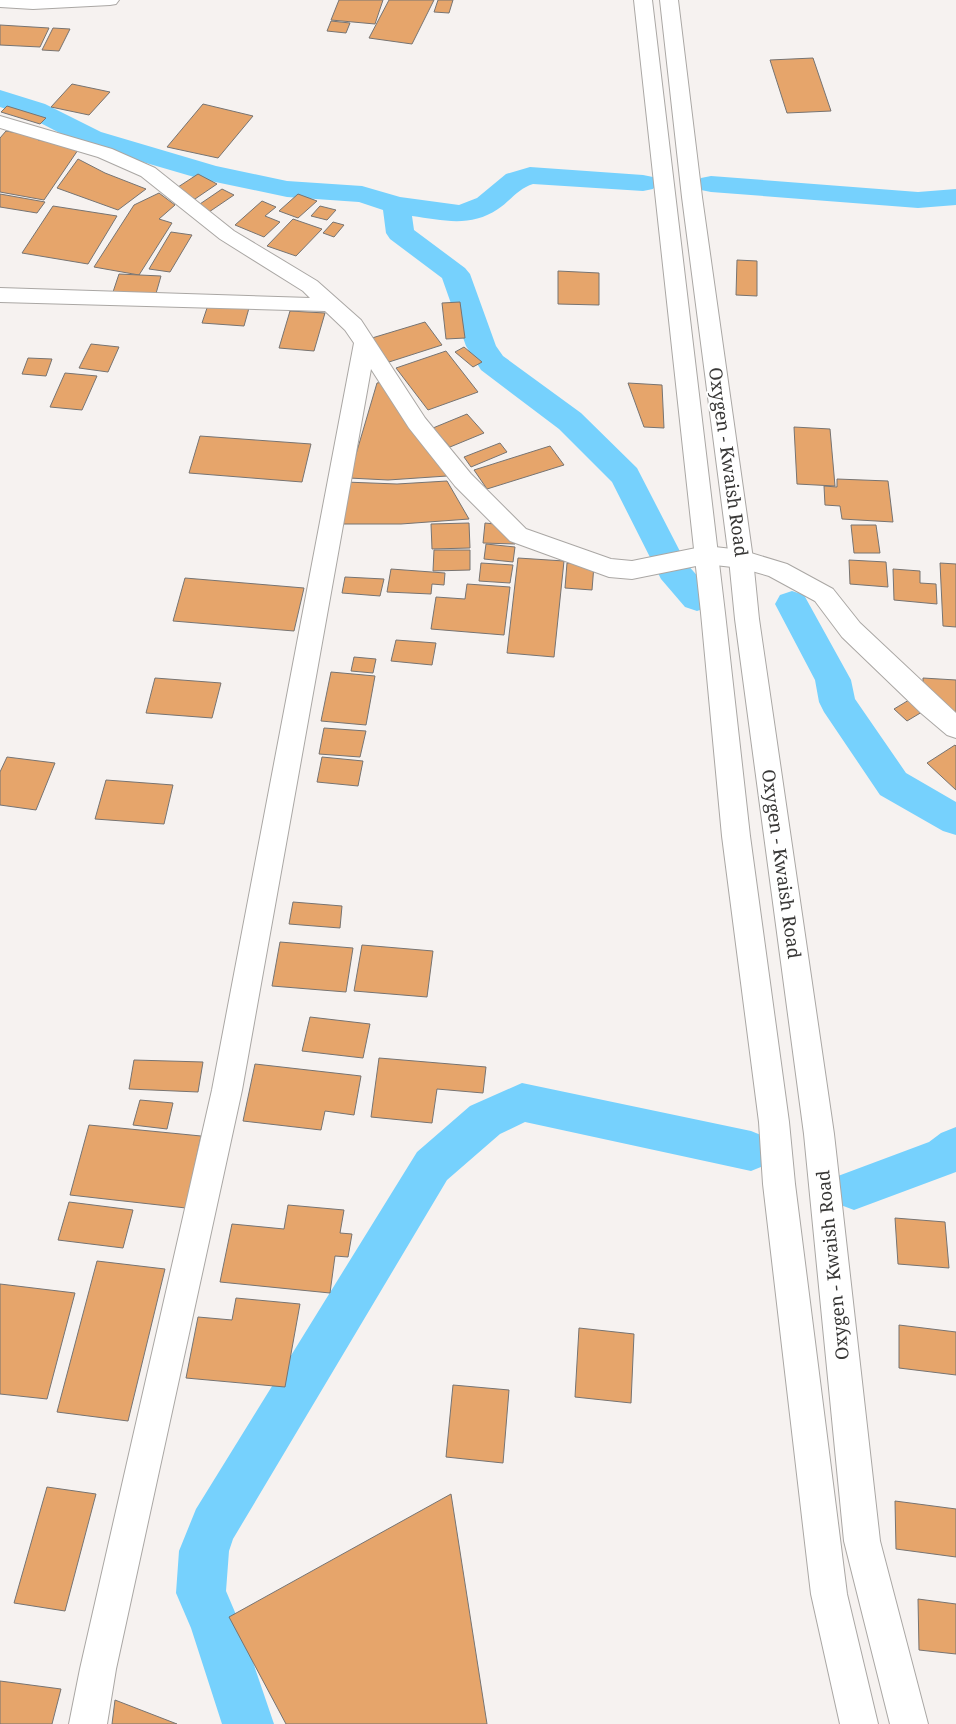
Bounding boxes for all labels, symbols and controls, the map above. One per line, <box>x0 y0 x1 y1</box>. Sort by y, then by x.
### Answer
street label: Oxygen - Kwaish Road <box>704 366 754 558</box>
street label: Oxygen - Kwaish Road <box>757 768 807 960</box>
street label: Oxygen - Kwaish Road <box>810 1169 854 1361</box>

